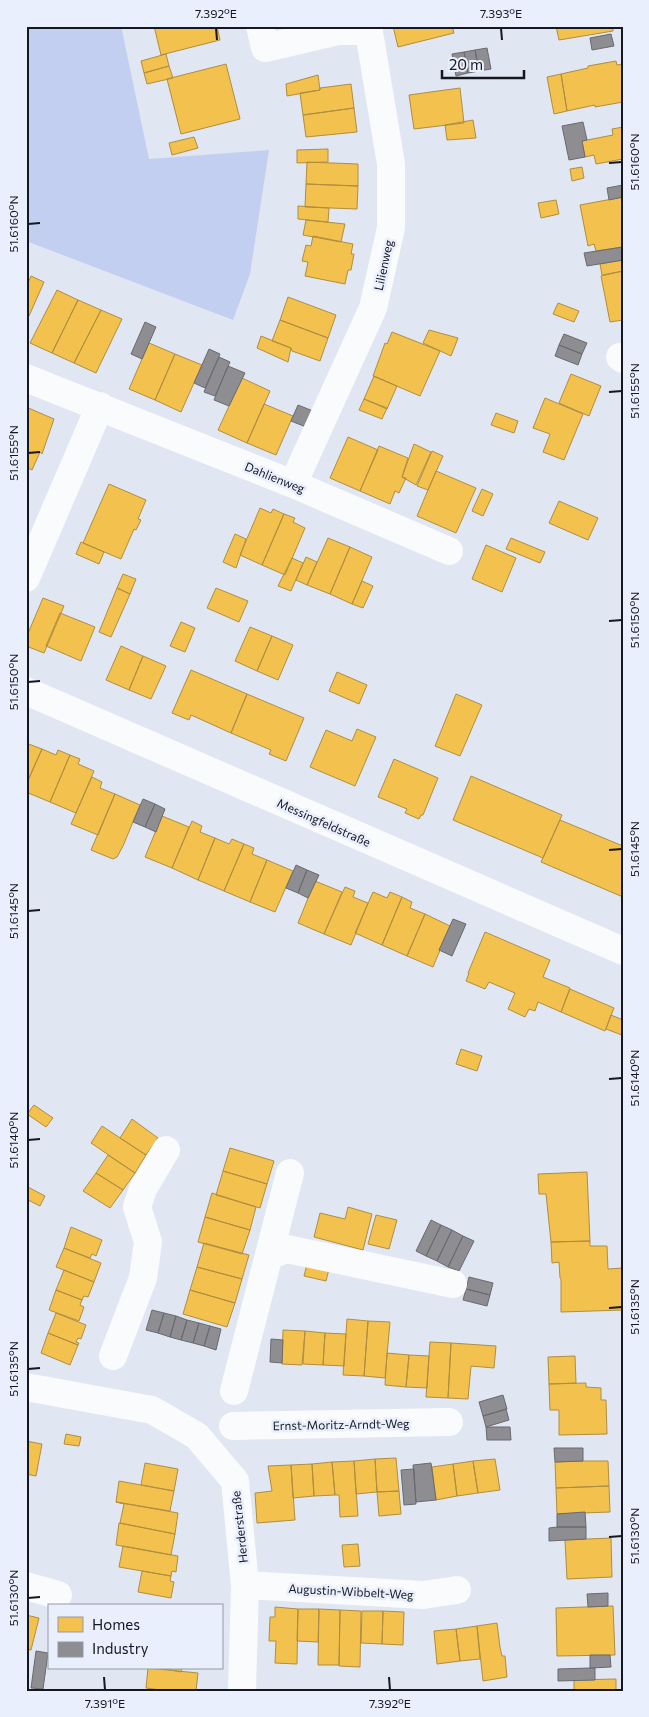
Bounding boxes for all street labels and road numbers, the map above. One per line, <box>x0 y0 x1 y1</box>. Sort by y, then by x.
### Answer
street label: Lilienweg <box>371 238 395 292</box>
street label: Dahlienweg <box>243 459 307 496</box>
street label: Messingfeldstraße <box>275 795 373 849</box>
street label: Ernst-Moritz-Arndt-Weg <box>272 1416 410 1432</box>
street label: Herderstraße <box>228 1490 250 1564</box>
street label: Augustin-Wibbelt-Weg <box>288 1581 414 1601</box>

